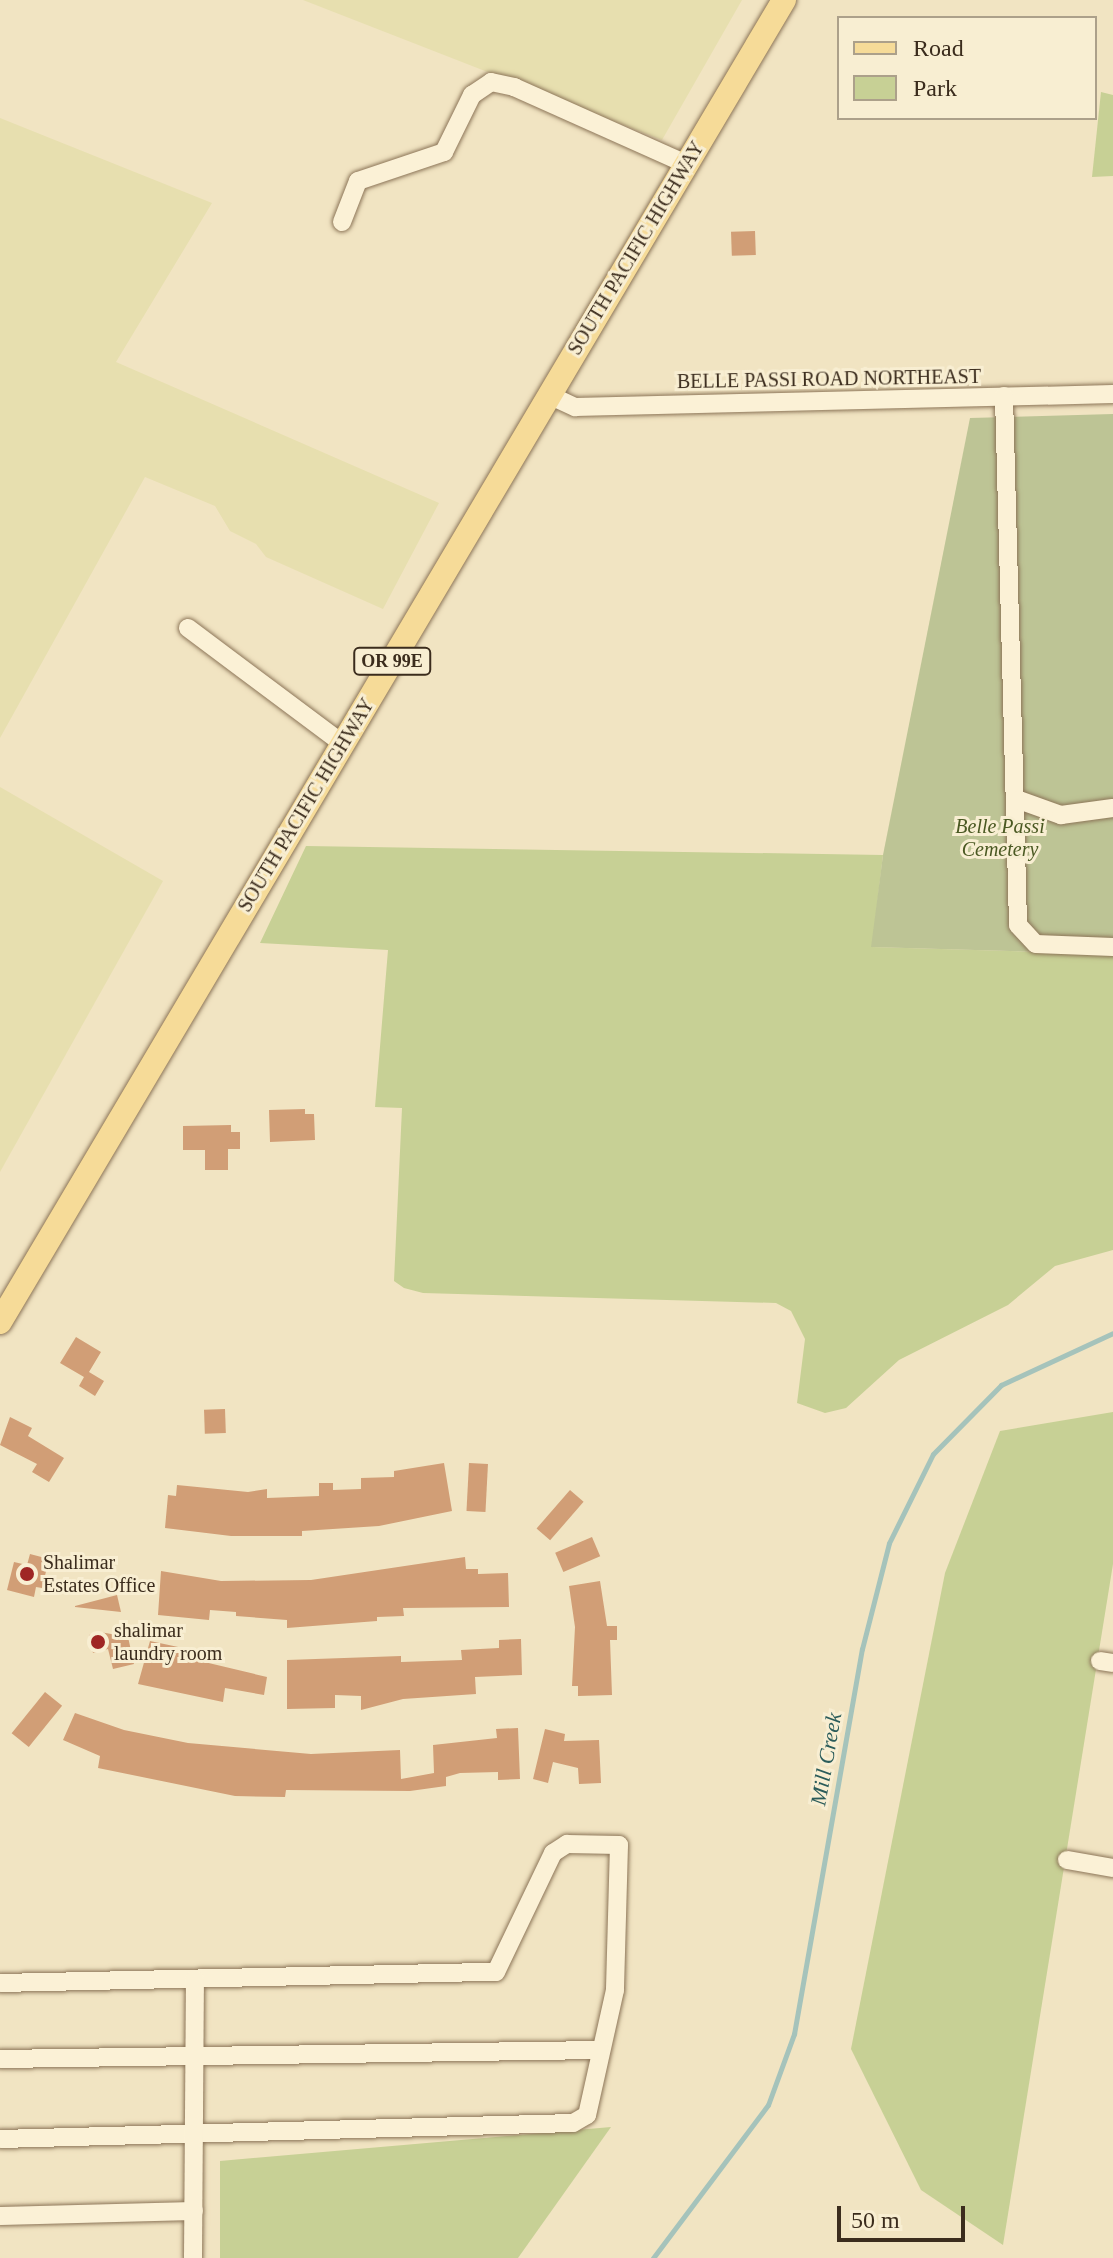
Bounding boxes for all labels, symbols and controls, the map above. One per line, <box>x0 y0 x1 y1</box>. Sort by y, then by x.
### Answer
legend <box>837 16 1097 120</box>
text: Road <box>913 35 964 61</box>
text: Park <box>913 75 957 101</box>
street label: SOUTH PACIFIC HIGHWAY <box>563 137 709 359</box>
street label: BELLE PASSI ROAD NORTHEAST <box>677 364 981 394</box>
road number: OR 99E <box>352 647 432 675</box>
street label: SOUTH PACIFIC HIGHWAY <box>233 694 379 916</box>
park label: Belle Passi Cemetery <box>955 815 1045 862</box>
place label: Shalimar Estates Office <box>43 1550 155 1597</box>
marker: Shalimar Estates Office <box>18 1565 36 1583</box>
place label: shalimar laundry room <box>114 1618 222 1665</box>
marker: shalimar laundry room <box>89 1633 107 1651</box>
water label: Mill Creek <box>805 1710 847 1808</box>
scale bar <box>841 2190 969 2240</box>
text: 50 m <box>851 2207 900 2233</box>

